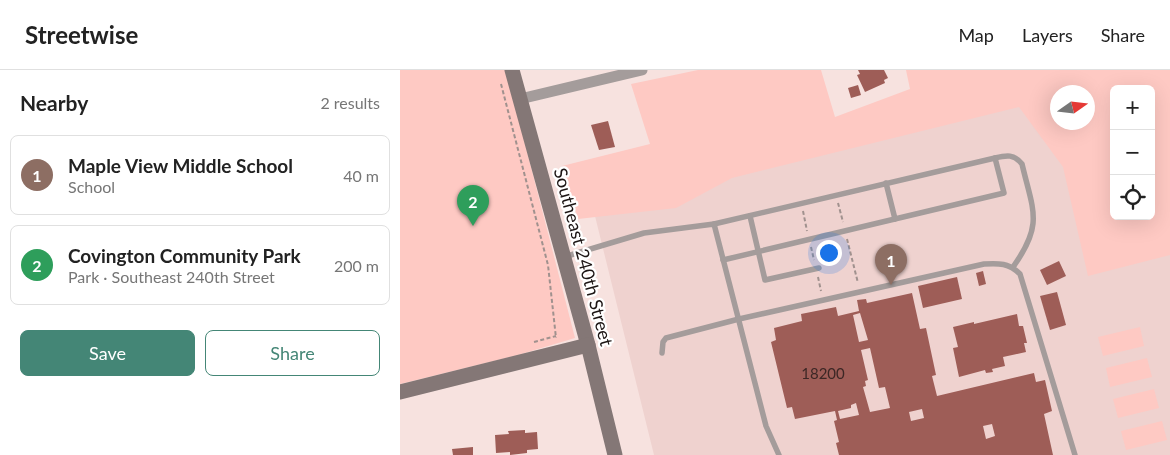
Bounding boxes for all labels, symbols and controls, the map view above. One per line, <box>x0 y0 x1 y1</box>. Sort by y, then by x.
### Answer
text: Streetwise <box>25 20 138 49</box>
text: Map <box>958 24 994 46</box>
text: Layers <box>1022 24 1073 46</box>
text: Share <box>1101 24 1145 46</box>
north arrow <box>1050 85 1095 130</box>
map controls <box>1110 85 1155 220</box>
button: + <box>1110 85 1155 130</box>
text: Nearby <box>20 90 88 115</box>
text: 2 results <box>320 93 380 112</box>
button: − <box>1110 130 1155 175</box>
text: Maple View Middle School <box>68 154 293 177</box>
street label: Southeast 240th Street <box>550 165 618 349</box>
text: 1 <box>32 166 42 185</box>
text: 40 m <box>343 166 379 185</box>
button: locate <box>1110 175 1155 220</box>
text: School <box>68 177 115 196</box>
pin: 2 <box>457 185 489 226</box>
your location <box>816 240 842 266</box>
text: Covington Community Park <box>68 244 301 267</box>
pin: 1 <box>875 244 907 285</box>
text: 2 <box>32 256 42 275</box>
text: 200 m <box>334 256 379 275</box>
text: Park · Southeast 240th Street <box>68 267 275 286</box>
button: Save <box>20 330 195 376</box>
button: Share <box>205 330 380 376</box>
house number: 18200 <box>801 364 845 382</box>

